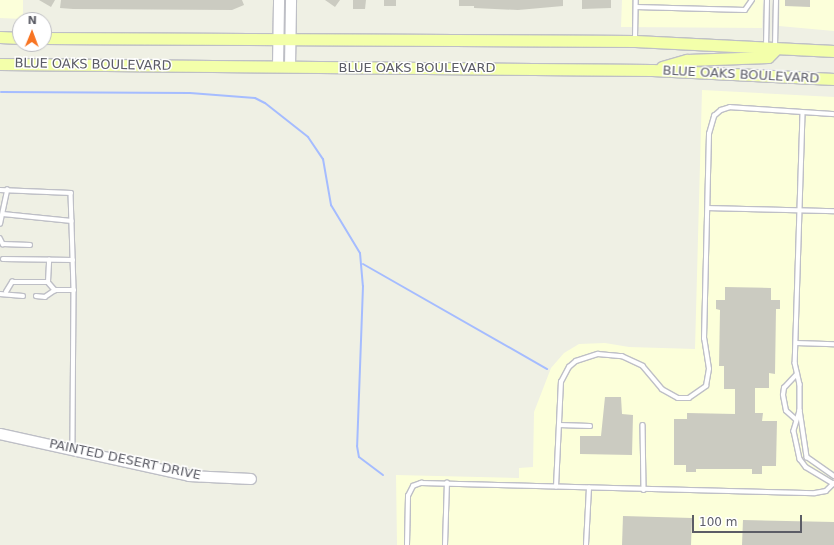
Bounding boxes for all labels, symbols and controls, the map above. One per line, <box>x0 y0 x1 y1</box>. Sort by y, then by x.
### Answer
north arrow <box>12 12 52 52</box>
text: N <box>27 14 37 27</box>
street label: BLUE OAKS BOULEVARD <box>14 56 172 74</box>
street label: BLUE OAKS BOULEVARD <box>338 60 496 76</box>
street label: BLUE OAKS BOULEVARD <box>662 63 820 87</box>
street label: PAINTED DESERT DRIVE <box>48 436 202 484</box>
scale bar <box>694 507 804 533</box>
text: 100 m <box>699 515 737 529</box>

